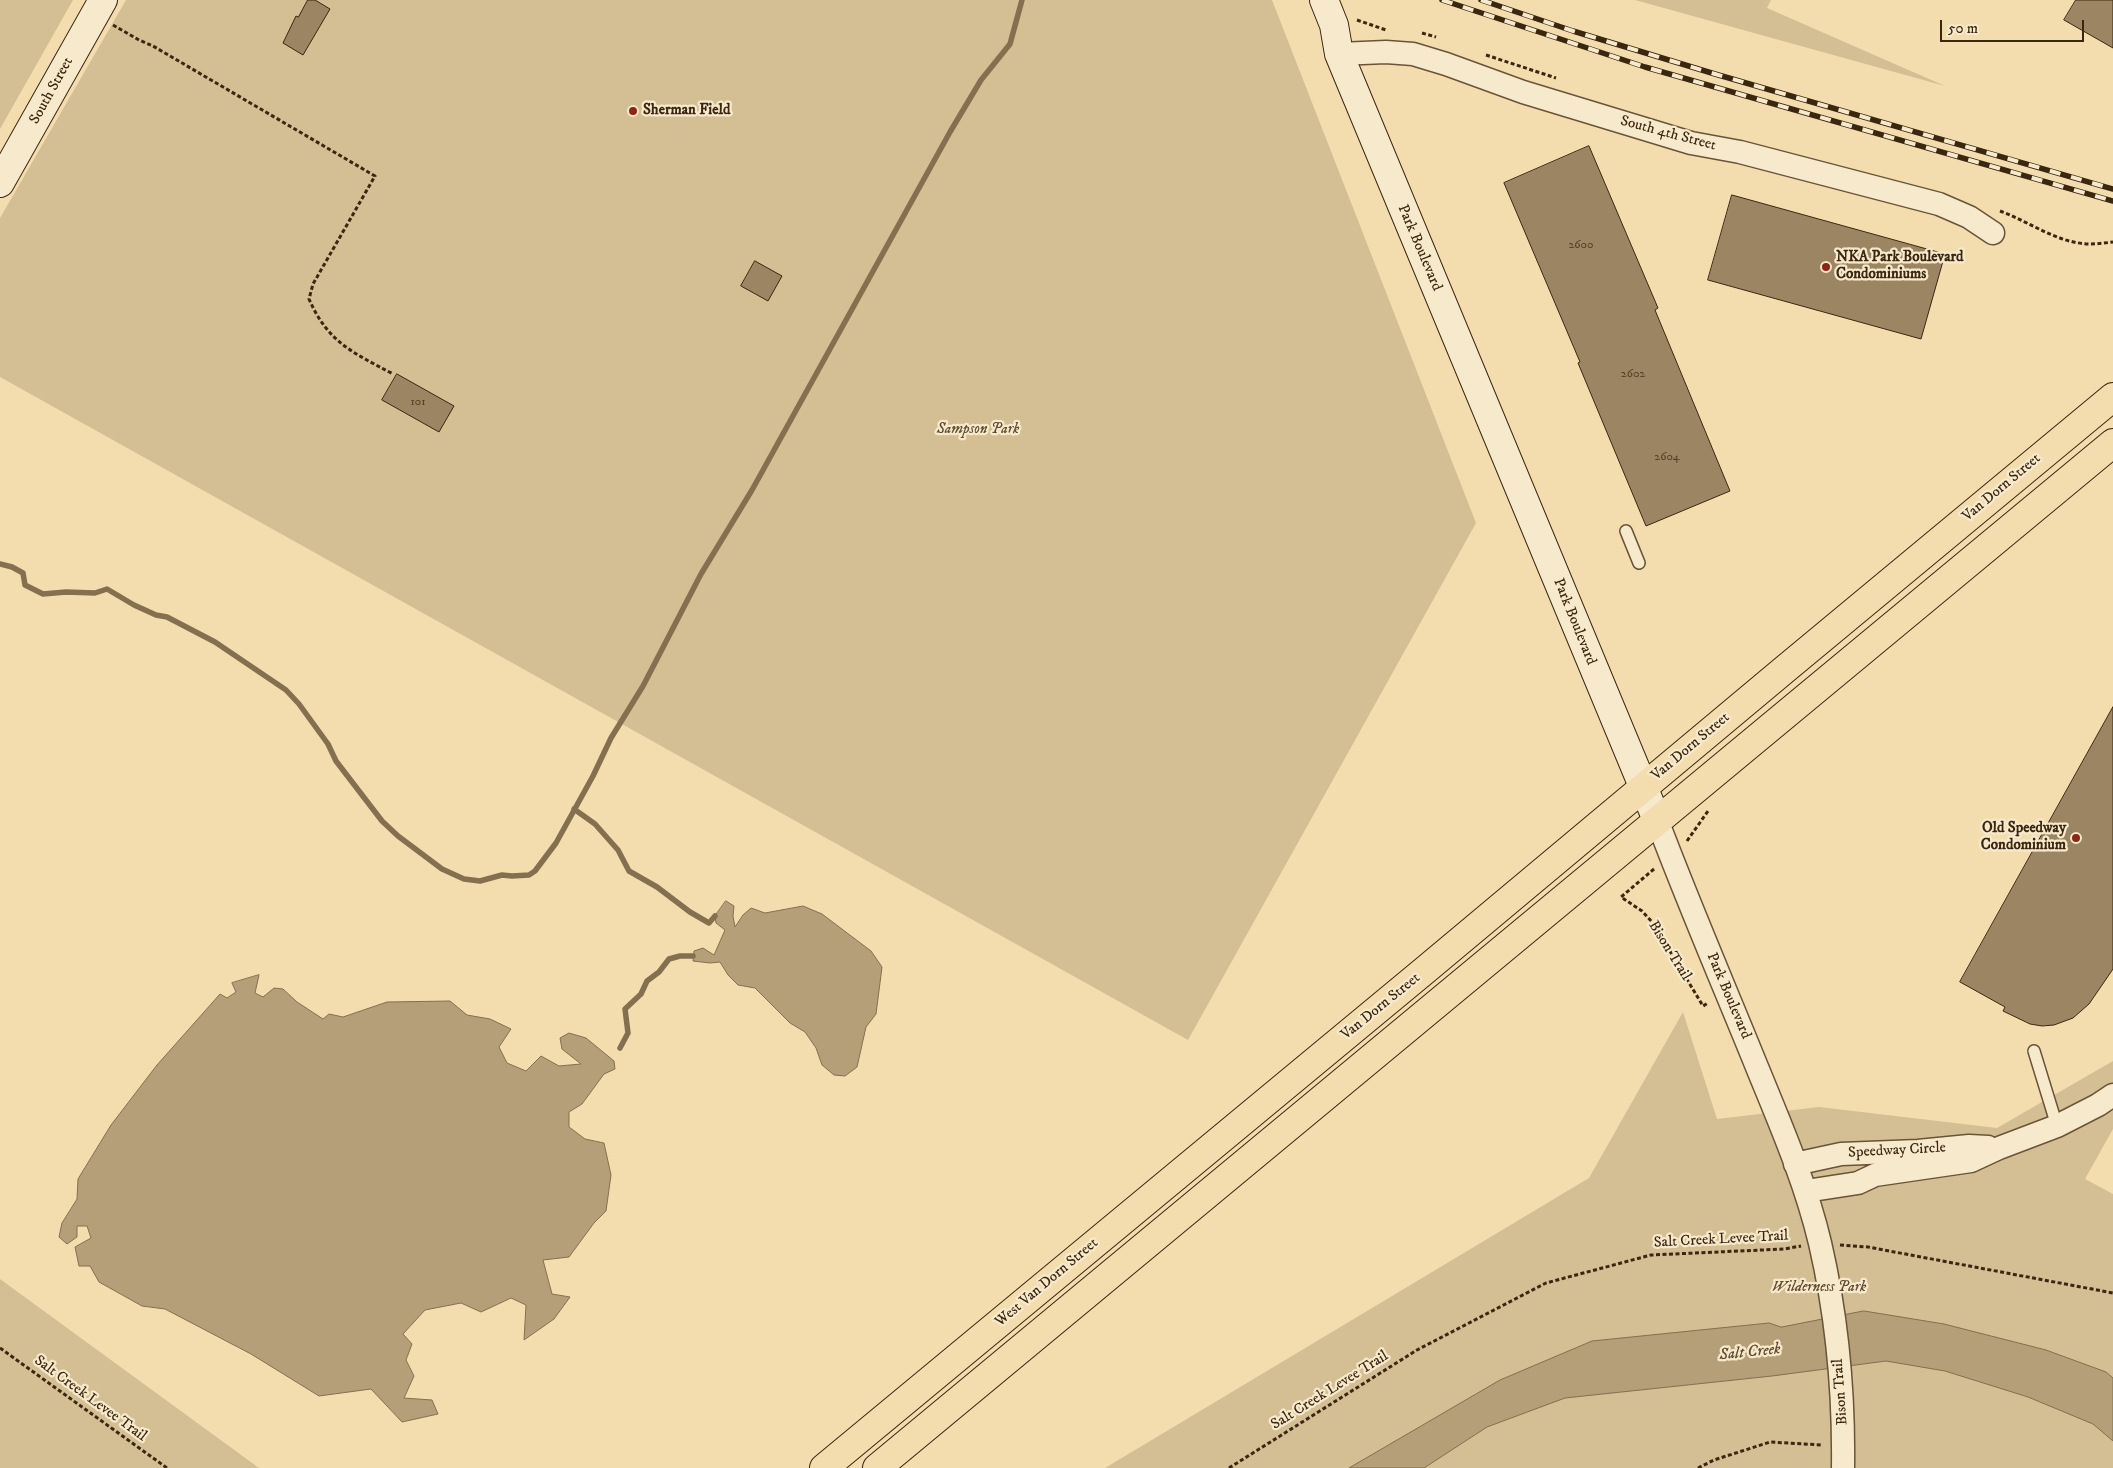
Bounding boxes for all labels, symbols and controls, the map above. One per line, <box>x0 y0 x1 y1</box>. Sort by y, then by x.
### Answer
scale bar <box>1943 10 2087 42</box>
text: 50 m <box>1948 19 1978 38</box>
street label: South Street <box>26 54 78 128</box>
place label: Sherman Field <box>643 102 730 120</box>
marker: Sherman Field <box>627 105 639 117</box>
street label: South 4th Street <box>1618 113 1718 155</box>
street label: Park Boulevard <box>1393 202 1445 294</box>
house number: 2600 <box>1568 239 1594 253</box>
place label: NKA Park Boulevard Condominiums <box>1836 249 1964 284</box>
marker: NKA Park Boulevard Condominiums <box>1820 261 1832 273</box>
house number: 2602 <box>1621 368 1645 382</box>
house number: 101 <box>410 396 426 410</box>
park label: Sampson Park <box>937 421 1019 439</box>
street label: Van Dorn Street <box>1959 450 2045 526</box>
house number: 2604 <box>1654 451 1680 465</box>
street label: Park Boulevard <box>1548 576 1600 668</box>
street label: Van Dorn Street <box>1648 709 1734 785</box>
place label: Old Speedway Condominium <box>1981 820 2066 855</box>
marker: Old Speedway Condominium <box>2070 832 2082 844</box>
street label: Bison Trail <box>1644 918 1694 984</box>
street label: Park Boulevard <box>1702 950 1754 1042</box>
street label: Van Dorn Street <box>1338 970 1424 1044</box>
street label: Speedway Circle <box>1848 1139 1946 1163</box>
street label: Salt Creek Levee Trail <box>1653 1227 1789 1253</box>
street label: West Van Dorn Street <box>992 1235 1102 1331</box>
park label: Wilderness Park <box>1772 1279 1866 1297</box>
water label: Salt Creek <box>1718 1340 1782 1366</box>
street label: Salt Creek Levee Trail <box>1268 1348 1392 1434</box>
street label: Salt Creek Levee Trail <box>30 1352 150 1446</box>
street label: Bison Trail <box>1830 1358 1852 1426</box>

